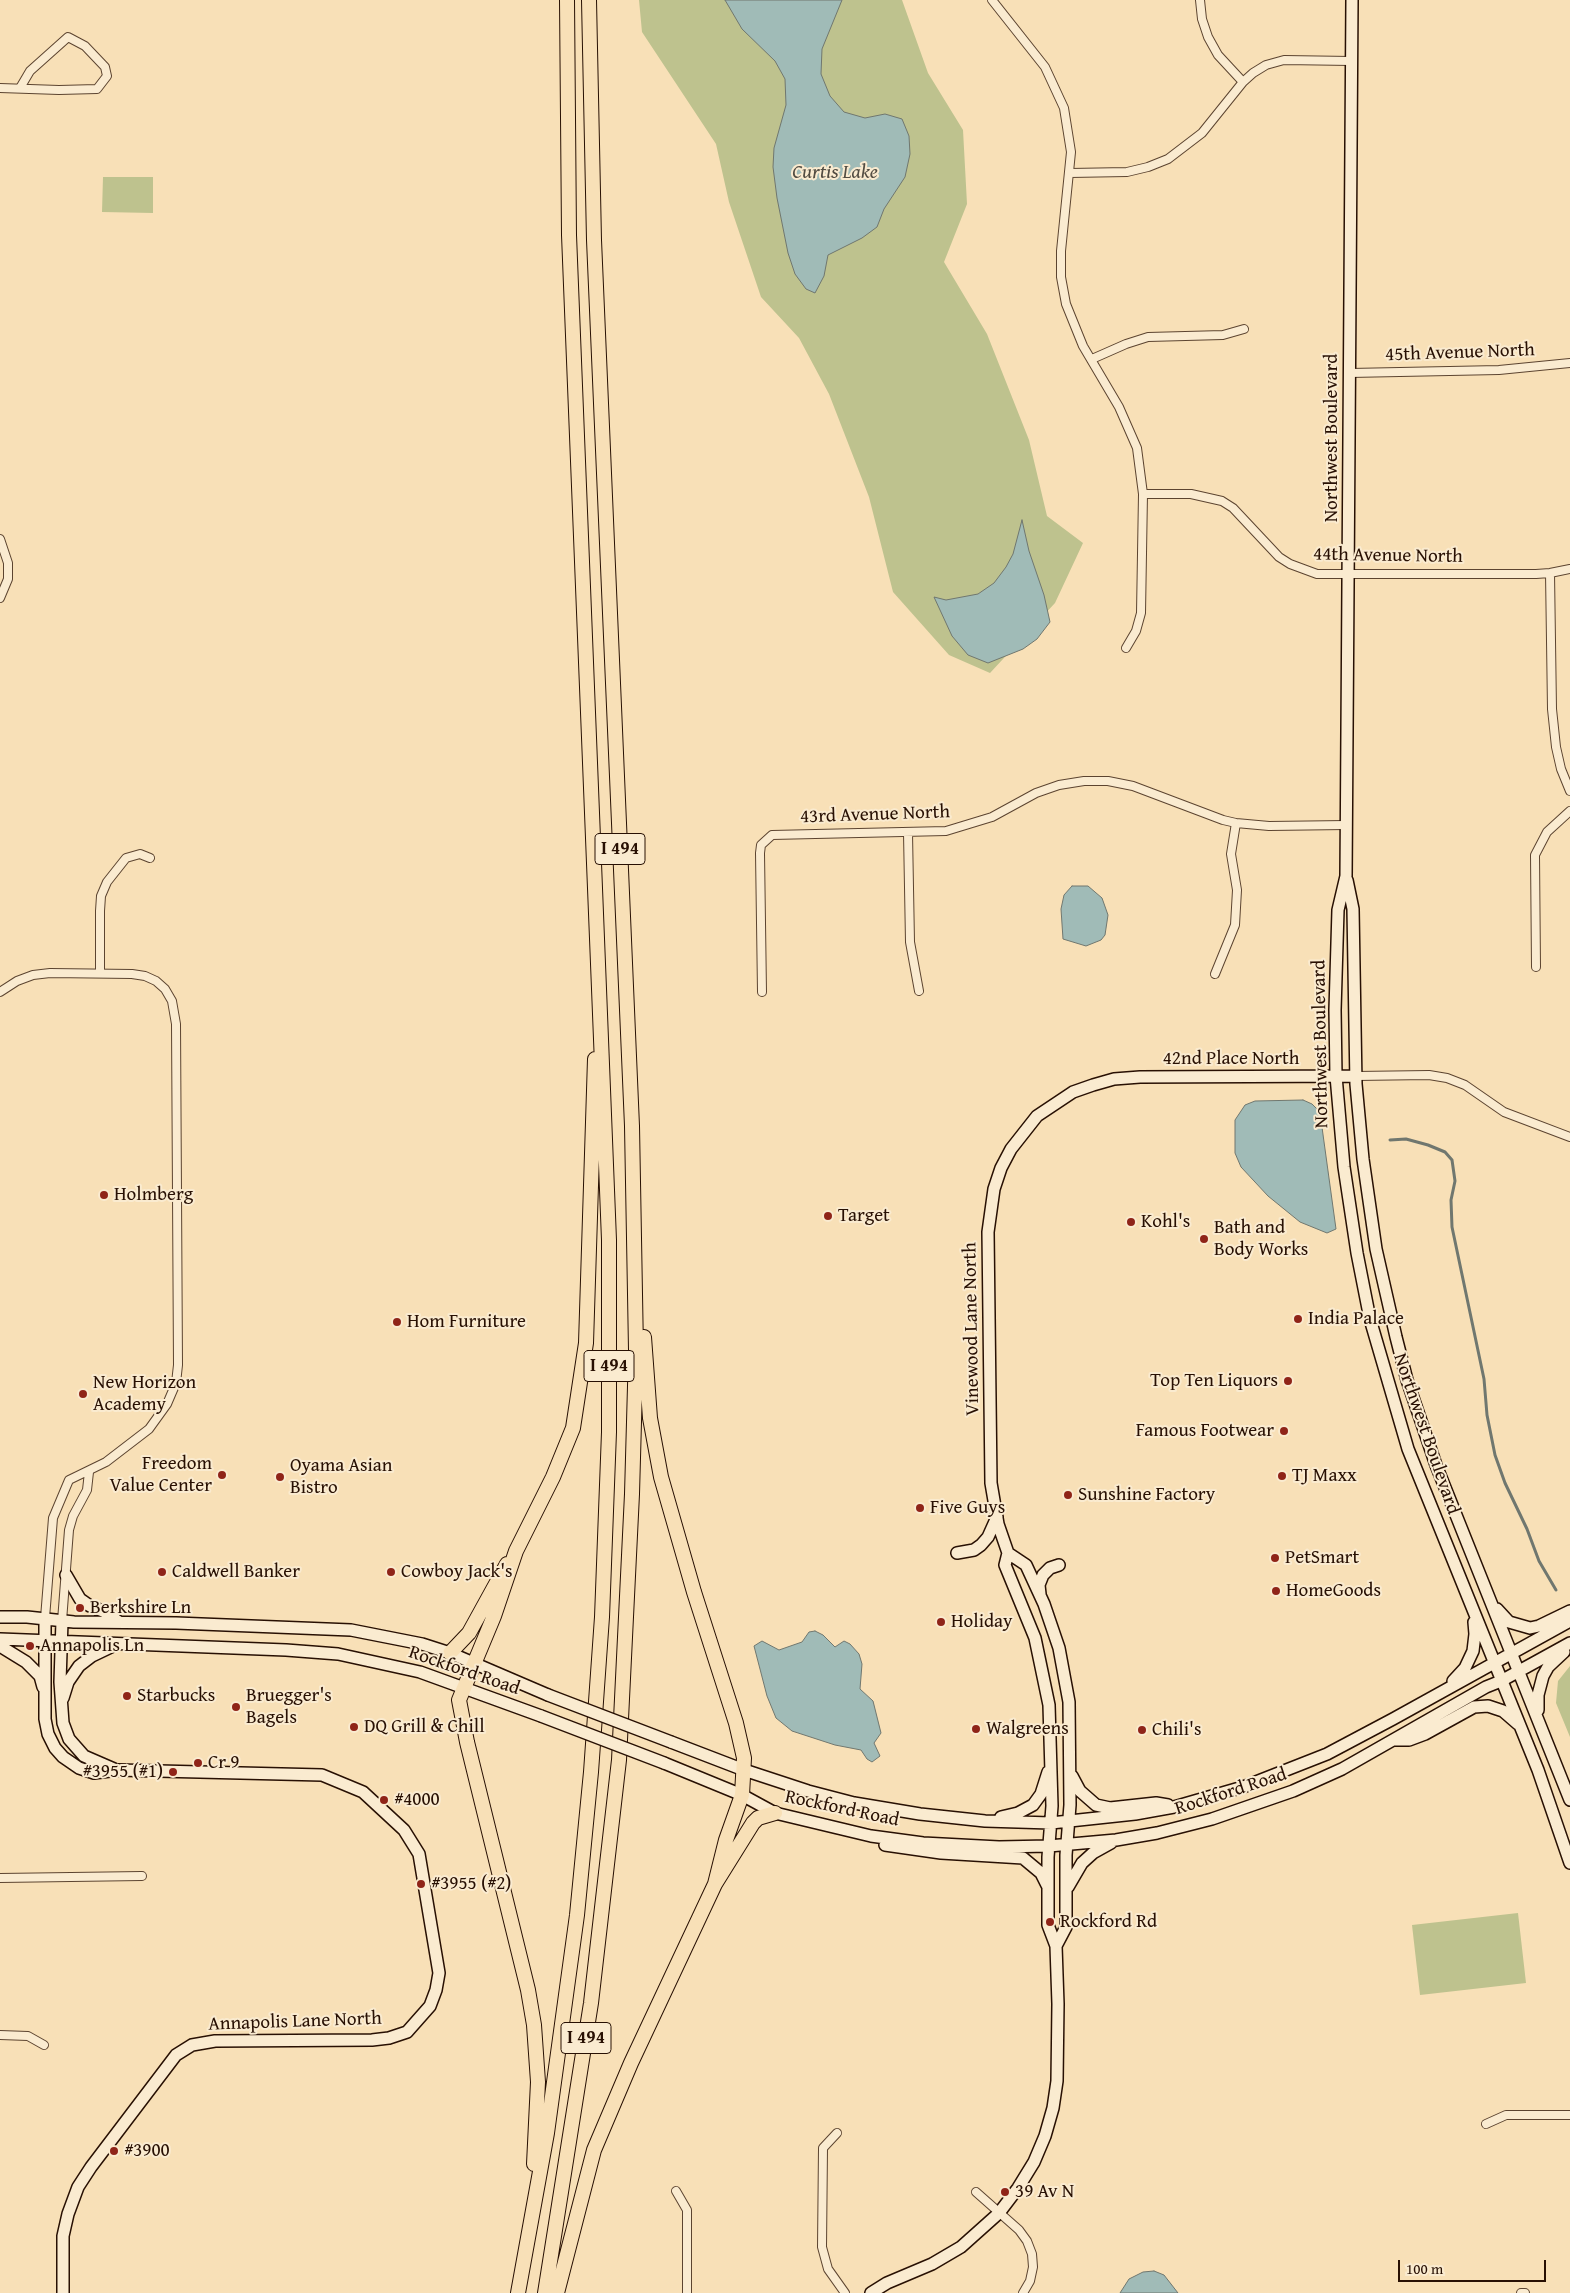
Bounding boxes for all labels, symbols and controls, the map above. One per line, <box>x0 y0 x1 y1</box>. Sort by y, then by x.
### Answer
water label: Curtis Lake <box>792 161 878 185</box>
street label: 45th Avenue North <box>1385 339 1535 367</box>
street label: Northwest Boulevard <box>1321 354 1343 522</box>
street label: 44th Avenue North <box>1313 543 1463 569</box>
street label: 43rd Avenue North <box>800 801 950 829</box>
road number: I 494 <box>595 834 645 864</box>
street label: Northwest Boulevard <box>1308 960 1334 1128</box>
street label: 42nd Place North <box>1163 1048 1299 1070</box>
place label: Holmberg <box>114 1184 193 1206</box>
marker: Holmberg <box>98 1189 110 1201</box>
place label: Target <box>838 1205 890 1227</box>
marker: Target <box>822 1210 834 1222</box>
place label: Kohl's <box>1141 1211 1190 1233</box>
marker: Kohl's <box>1125 1216 1137 1228</box>
place label: Bath and Body Works <box>1214 1217 1308 1261</box>
marker: Bath and Body Works <box>1198 1233 1210 1245</box>
street label: Vinewood Lane North <box>959 1242 985 1416</box>
place label: India Palace <box>1308 1308 1404 1330</box>
place label: Hom Furniture <box>407 1311 526 1333</box>
marker: India Palace <box>1292 1313 1304 1325</box>
marker: Hom Furniture <box>391 1316 403 1328</box>
road number: I 494 <box>584 1350 634 1382</box>
street label: Northwest Boulevard <box>1388 1351 1464 1517</box>
place label: Top Ten Liquors <box>1150 1370 1278 1392</box>
place label: New Horizon Academy <box>93 1372 196 1416</box>
marker: Top Ten Liquors <box>1282 1375 1294 1387</box>
marker: New Horizon Academy <box>77 1388 89 1400</box>
place label: Famous Footwear <box>1136 1420 1274 1442</box>
marker: Famous Footwear <box>1278 1425 1290 1437</box>
place label: Freedom Value Center <box>110 1453 212 1497</box>
place label: Oyama Asian Bistro <box>290 1455 392 1499</box>
place label: TJ Maxx <box>1292 1465 1357 1487</box>
marker: Freedom Value Center <box>216 1469 228 1481</box>
marker: TJ Maxx <box>1276 1470 1288 1482</box>
marker: Oyama Asian Bistro <box>274 1471 286 1483</box>
place label: Sunshine Factory <box>1078 1484 1215 1506</box>
marker: Sunshine Factory <box>1062 1489 1074 1501</box>
place label: Five Guys <box>930 1497 1005 1519</box>
marker: Five Guys <box>914 1502 926 1514</box>
place label: PetSmart <box>1285 1547 1359 1569</box>
marker: PetSmart <box>1269 1552 1281 1564</box>
place label: Caldwell Banker <box>172 1561 300 1583</box>
place label: Cowboy Jack's <box>401 1561 513 1583</box>
marker: Caldwell Banker <box>156 1566 168 1578</box>
marker: Cowboy Jack's <box>385 1566 397 1578</box>
place label: HomeGoods <box>1286 1580 1381 1602</box>
marker: HomeGoods <box>1270 1585 1282 1597</box>
place label: Berkshire Ln <box>90 1597 191 1619</box>
marker: Berkshire Ln <box>74 1602 86 1614</box>
place label: Holiday <box>951 1611 1013 1633</box>
marker: Holiday <box>935 1616 947 1628</box>
place label: Annapolis Ln <box>40 1635 144 1657</box>
marker: Annapolis Ln <box>24 1640 36 1652</box>
street label: Rockford Road <box>405 1641 523 1701</box>
place label: Starbucks <box>137 1685 215 1707</box>
place label: Bruegger's Bagels <box>246 1685 332 1729</box>
marker: Starbucks <box>121 1690 133 1702</box>
marker: Bruegger's Bagels <box>230 1701 242 1713</box>
place label: DQ Grill & Chill <box>364 1716 485 1738</box>
place label: Walgreens <box>986 1718 1069 1740</box>
place label: Chili's <box>1152 1719 1201 1741</box>
marker: DQ Grill & Chill <box>348 1721 360 1733</box>
marker: Walgreens <box>970 1723 982 1735</box>
marker: Chili's <box>1136 1724 1148 1736</box>
place label: Cr 9 <box>208 1752 239 1774</box>
marker: Cr 9 <box>192 1757 204 1769</box>
place label: #3955 (#1) <box>83 1761 163 1783</box>
street label: Rockford Road <box>1172 1763 1290 1821</box>
marker: #3955 (#1) <box>167 1766 179 1778</box>
street label: Rockford Road <box>783 1786 901 1832</box>
place label: #4000 <box>394 1789 440 1811</box>
marker: #4000 <box>378 1794 390 1806</box>
place label: #3955 (#2) <box>431 1873 511 1895</box>
marker: #3955 (#2) <box>415 1878 427 1890</box>
place label: Rockford Rd <box>1060 1911 1157 1933</box>
marker: Rockford Rd <box>1044 1916 1056 1928</box>
street label: Annapolis Lane North <box>208 2008 382 2036</box>
road number: I 494 <box>561 2022 611 2054</box>
place label: #3900 <box>124 2140 170 2162</box>
marker: #3900 <box>108 2145 120 2157</box>
place label: 39 Av N <box>1015 2181 1074 2203</box>
marker: 39 Av N <box>999 2186 1011 2198</box>
scale bar <box>1400 2250 1548 2282</box>
text: 100 m <box>1406 2258 1443 2279</box>

